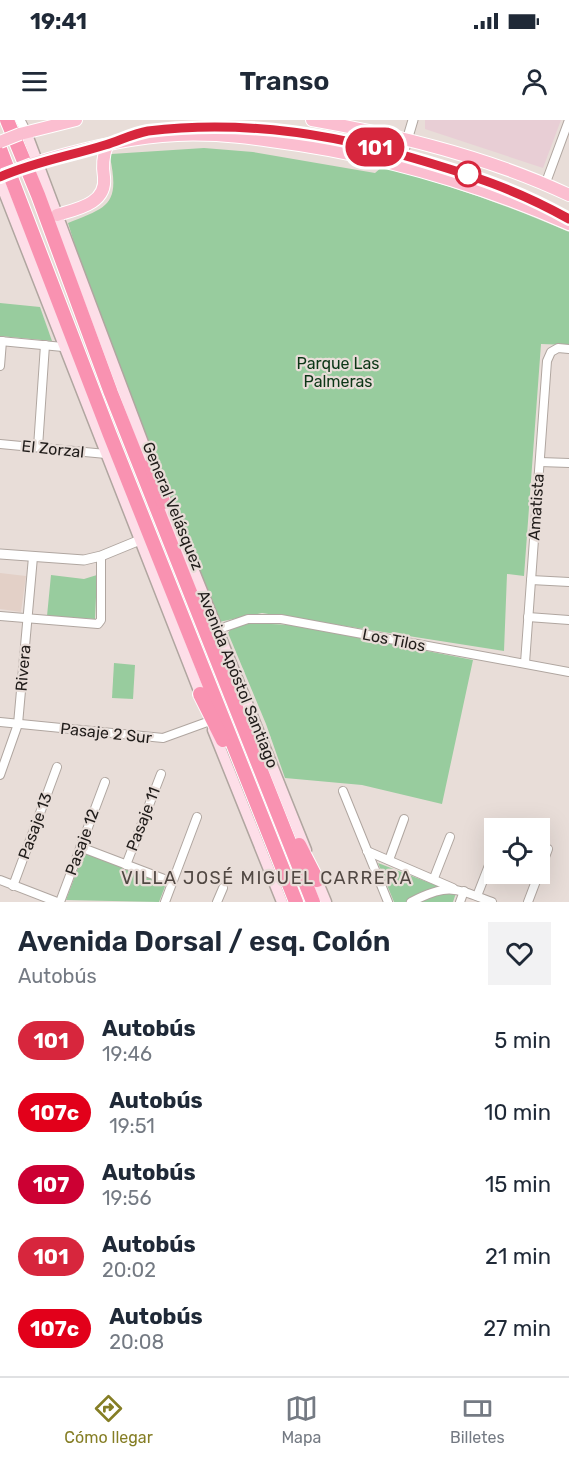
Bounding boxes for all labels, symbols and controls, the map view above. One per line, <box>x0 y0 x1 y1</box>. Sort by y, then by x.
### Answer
text: 19:41 <box>30 8 87 35</box>
icon: menu <box>18 65 51 98</box>
text: Transo <box>239 65 330 97</box>
icon: person <box>518 65 551 98</box>
line badge: 101 <box>340 128 410 166</box>
text: 101 <box>357 135 393 160</box>
unlabelled marker <box>455 161 481 187</box>
park label: Parque Las Palmeras <box>297 354 379 391</box>
street label: El Zorzal <box>21 436 85 462</box>
street label: General Velásquez <box>139 439 207 573</box>
street label: Amatista <box>524 473 548 541</box>
street label: Avenida Apóstol Santiago <box>194 587 282 771</box>
street label: Los Tilos <box>361 625 427 655</box>
street label: Rivera <box>12 644 34 692</box>
street label: Pasaje 2 Sur <box>59 719 153 747</box>
street label: Pasaje 11 <box>122 784 164 854</box>
street label: Pasaje 13 <box>14 790 56 862</box>
street label: Pasaje 12 <box>61 806 103 878</box>
map controls <box>484 818 550 884</box>
button: locate <box>484 818 550 884</box>
district label: VILLA JOSÉ MIGUEL CARRERA <box>121 867 413 889</box>
button: heart <box>488 922 551 985</box>
text: Avenida Dorsal / esq. Colón <box>18 925 390 958</box>
text: Autobús <box>18 964 97 988</box>
text: Autobús <box>102 1015 196 1042</box>
text: 5 min <box>494 1027 551 1054</box>
text: 101 <box>33 1028 69 1053</box>
text: 19:46 <box>102 1042 152 1066</box>
text: Autobús <box>109 1087 203 1114</box>
text: 10 min <box>484 1099 551 1126</box>
text: 107c <box>30 1100 79 1125</box>
text: 19:51 <box>109 1114 155 1138</box>
text: Autobús <box>102 1159 196 1186</box>
text: 15 min <box>485 1171 551 1198</box>
text: 107 <box>33 1172 69 1197</box>
text: 19:56 <box>102 1186 151 1210</box>
text: Autobús <box>102 1231 196 1258</box>
text: 21 min <box>485 1243 551 1270</box>
text: 101 <box>33 1244 69 1269</box>
text: 20:02 <box>102 1258 156 1282</box>
text: Autobús <box>109 1303 203 1330</box>
text: 27 min <box>483 1315 551 1342</box>
text: 107c <box>30 1316 79 1341</box>
text: 20:08 <box>109 1330 164 1354</box>
tab: Cómo llegar <box>64 1392 153 1447</box>
tab: Mapa <box>281 1392 321 1447</box>
tab: Billetes <box>450 1392 505 1447</box>

